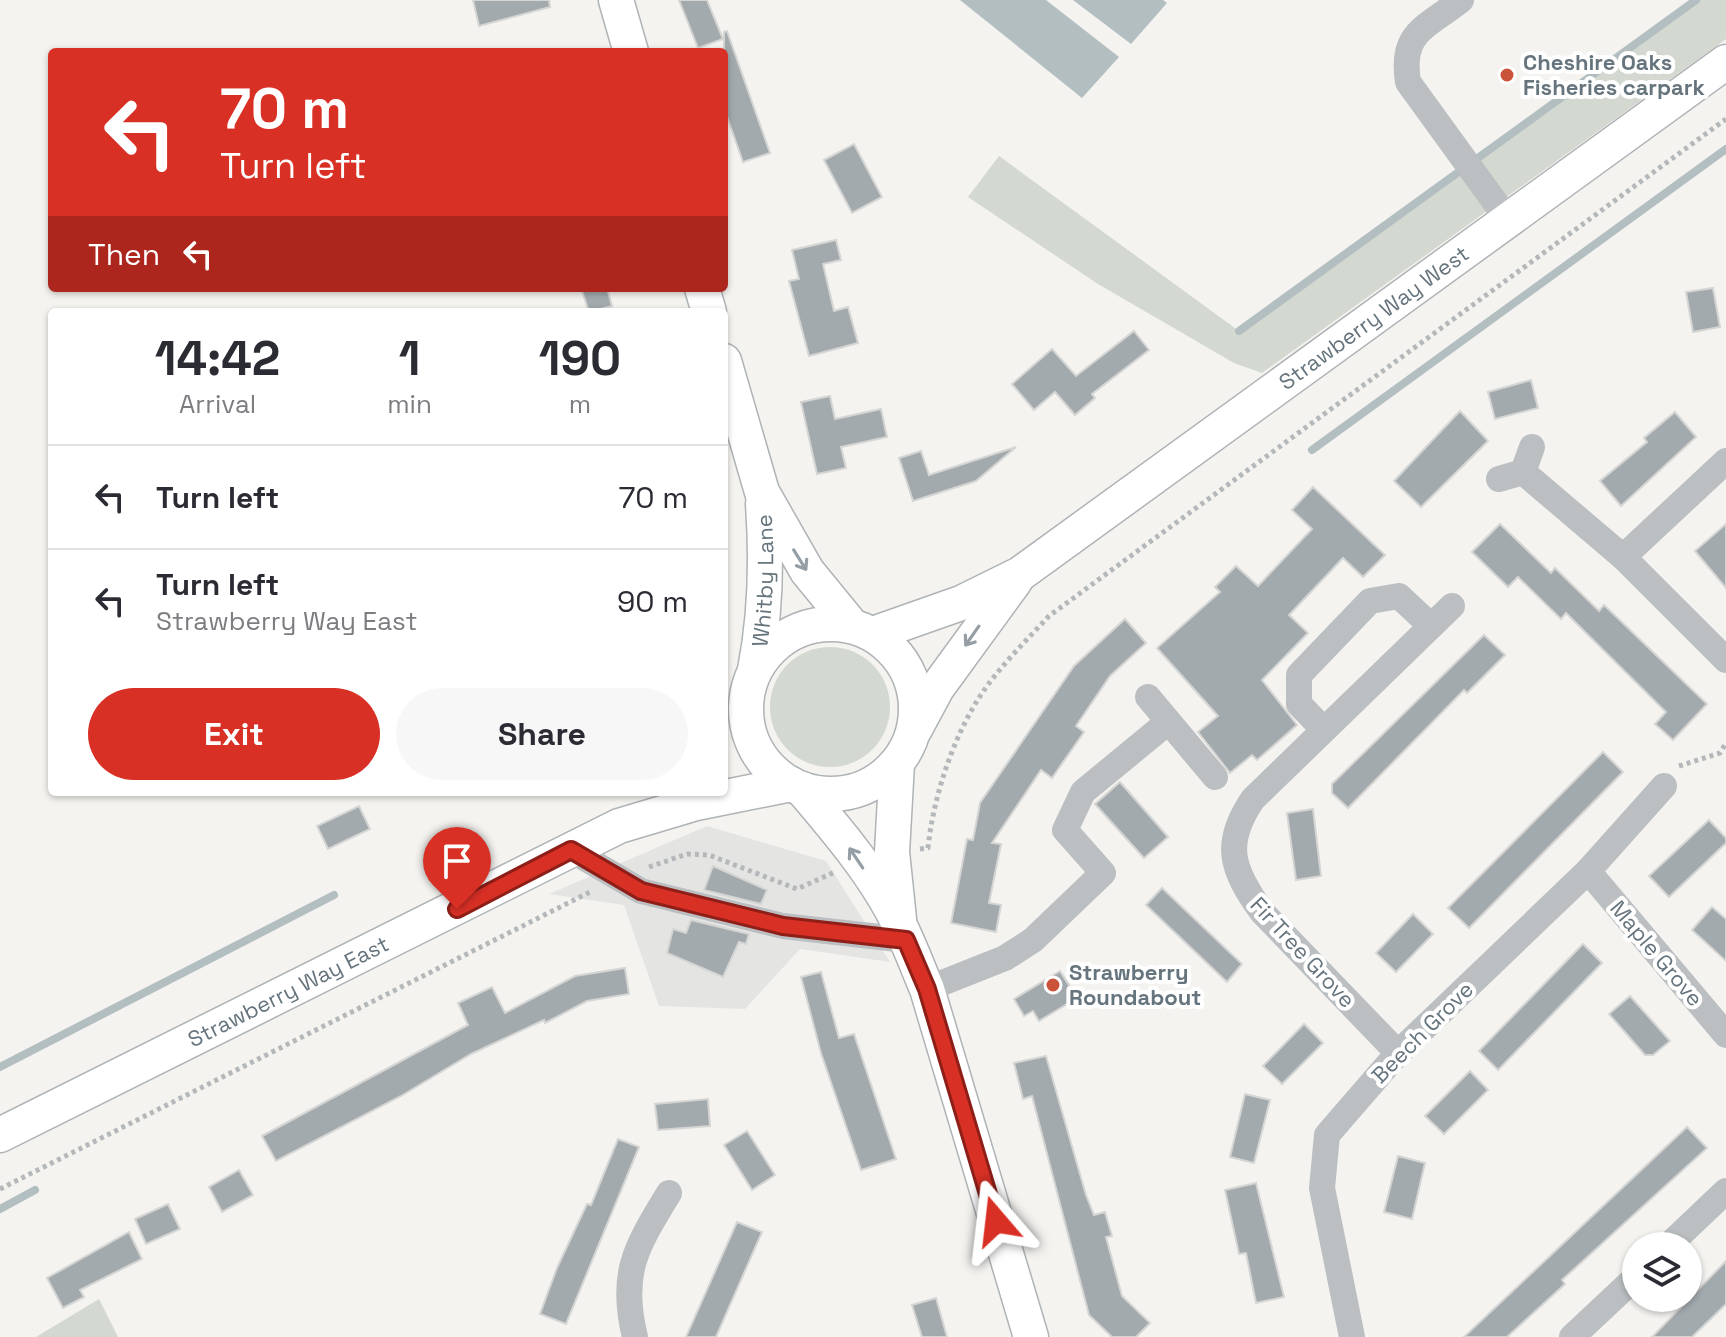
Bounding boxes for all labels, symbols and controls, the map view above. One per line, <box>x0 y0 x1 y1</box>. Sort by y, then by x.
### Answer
place label: Cheshire Oaks Fisheries carpark <box>1523 48 1706 101</box>
marker: Cheshire Oaks Fisheries carpark <box>1498 66 1516 84</box>
text: 70 m <box>220 73 349 144</box>
icon: left <box>88 80 192 184</box>
text: Turn left <box>220 143 367 189</box>
icon: left <box>176 232 220 276</box>
text: Then <box>88 235 160 274</box>
street label: Strawberry Way West <box>1273 239 1474 396</box>
text: 14:42 <box>155 328 280 389</box>
text: 1 <box>399 328 420 389</box>
text: 190 <box>539 328 621 389</box>
text: Arrival <box>179 387 256 421</box>
text: min <box>387 387 432 421</box>
text: m <box>569 387 591 421</box>
icon: left <box>88 475 132 519</box>
text: Turn left <box>156 478 279 517</box>
text: 70 m <box>619 478 688 517</box>
street label: Whitby Lane <box>745 514 779 649</box>
one-way arrow <box>793 548 809 571</box>
text: Turn left <box>156 565 279 604</box>
icon: left <box>88 579 132 623</box>
text: 90 m <box>617 582 688 621</box>
text: Strawberry Way East <box>156 604 417 638</box>
one-way arrow <box>964 625 980 647</box>
button: Exit <box>88 688 380 780</box>
button: Share <box>396 688 688 780</box>
pin <box>423 827 491 909</box>
icon: arrive <box>435 839 479 883</box>
one-way arrow <box>848 847 864 870</box>
street label: Fir Tree Grove <box>1244 891 1362 1013</box>
street label: Maple Grove <box>1605 894 1709 1012</box>
street label: Strawberry Way East <box>183 929 393 1053</box>
place label: Strawberry Roundabout <box>1069 958 1201 1011</box>
street label: Beech Grove <box>1365 975 1479 1089</box>
marker: Strawberry Roundabout <box>1044 976 1062 994</box>
position arrow <box>954 1179 1038 1263</box>
map controls <box>1622 1232 1702 1312</box>
button: layers <box>1622 1232 1702 1312</box>

